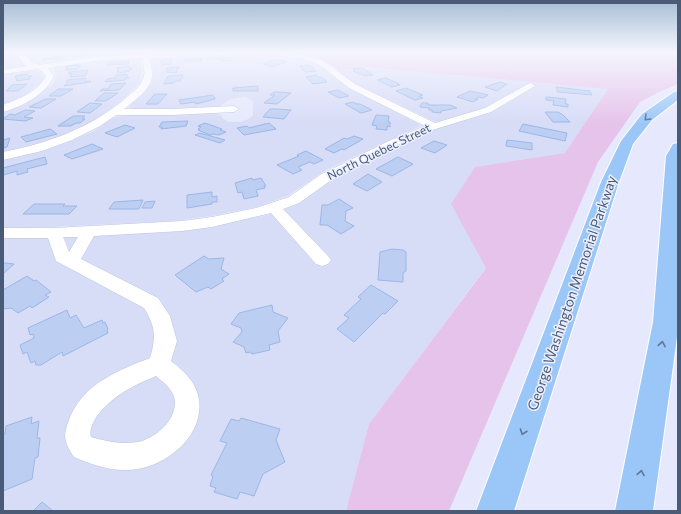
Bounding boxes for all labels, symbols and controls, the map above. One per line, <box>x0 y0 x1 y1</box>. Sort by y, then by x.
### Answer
one-way arrow <box>644 113 652 121</box>
street label: North Quebec Street <box>324 120 433 182</box>
street label: George Washington Memorial Parkway <box>523 173 620 412</box>
one-way arrow <box>658 341 666 347</box>
one-way arrow <box>519 428 527 435</box>
one-way arrow <box>636 469 645 476</box>

